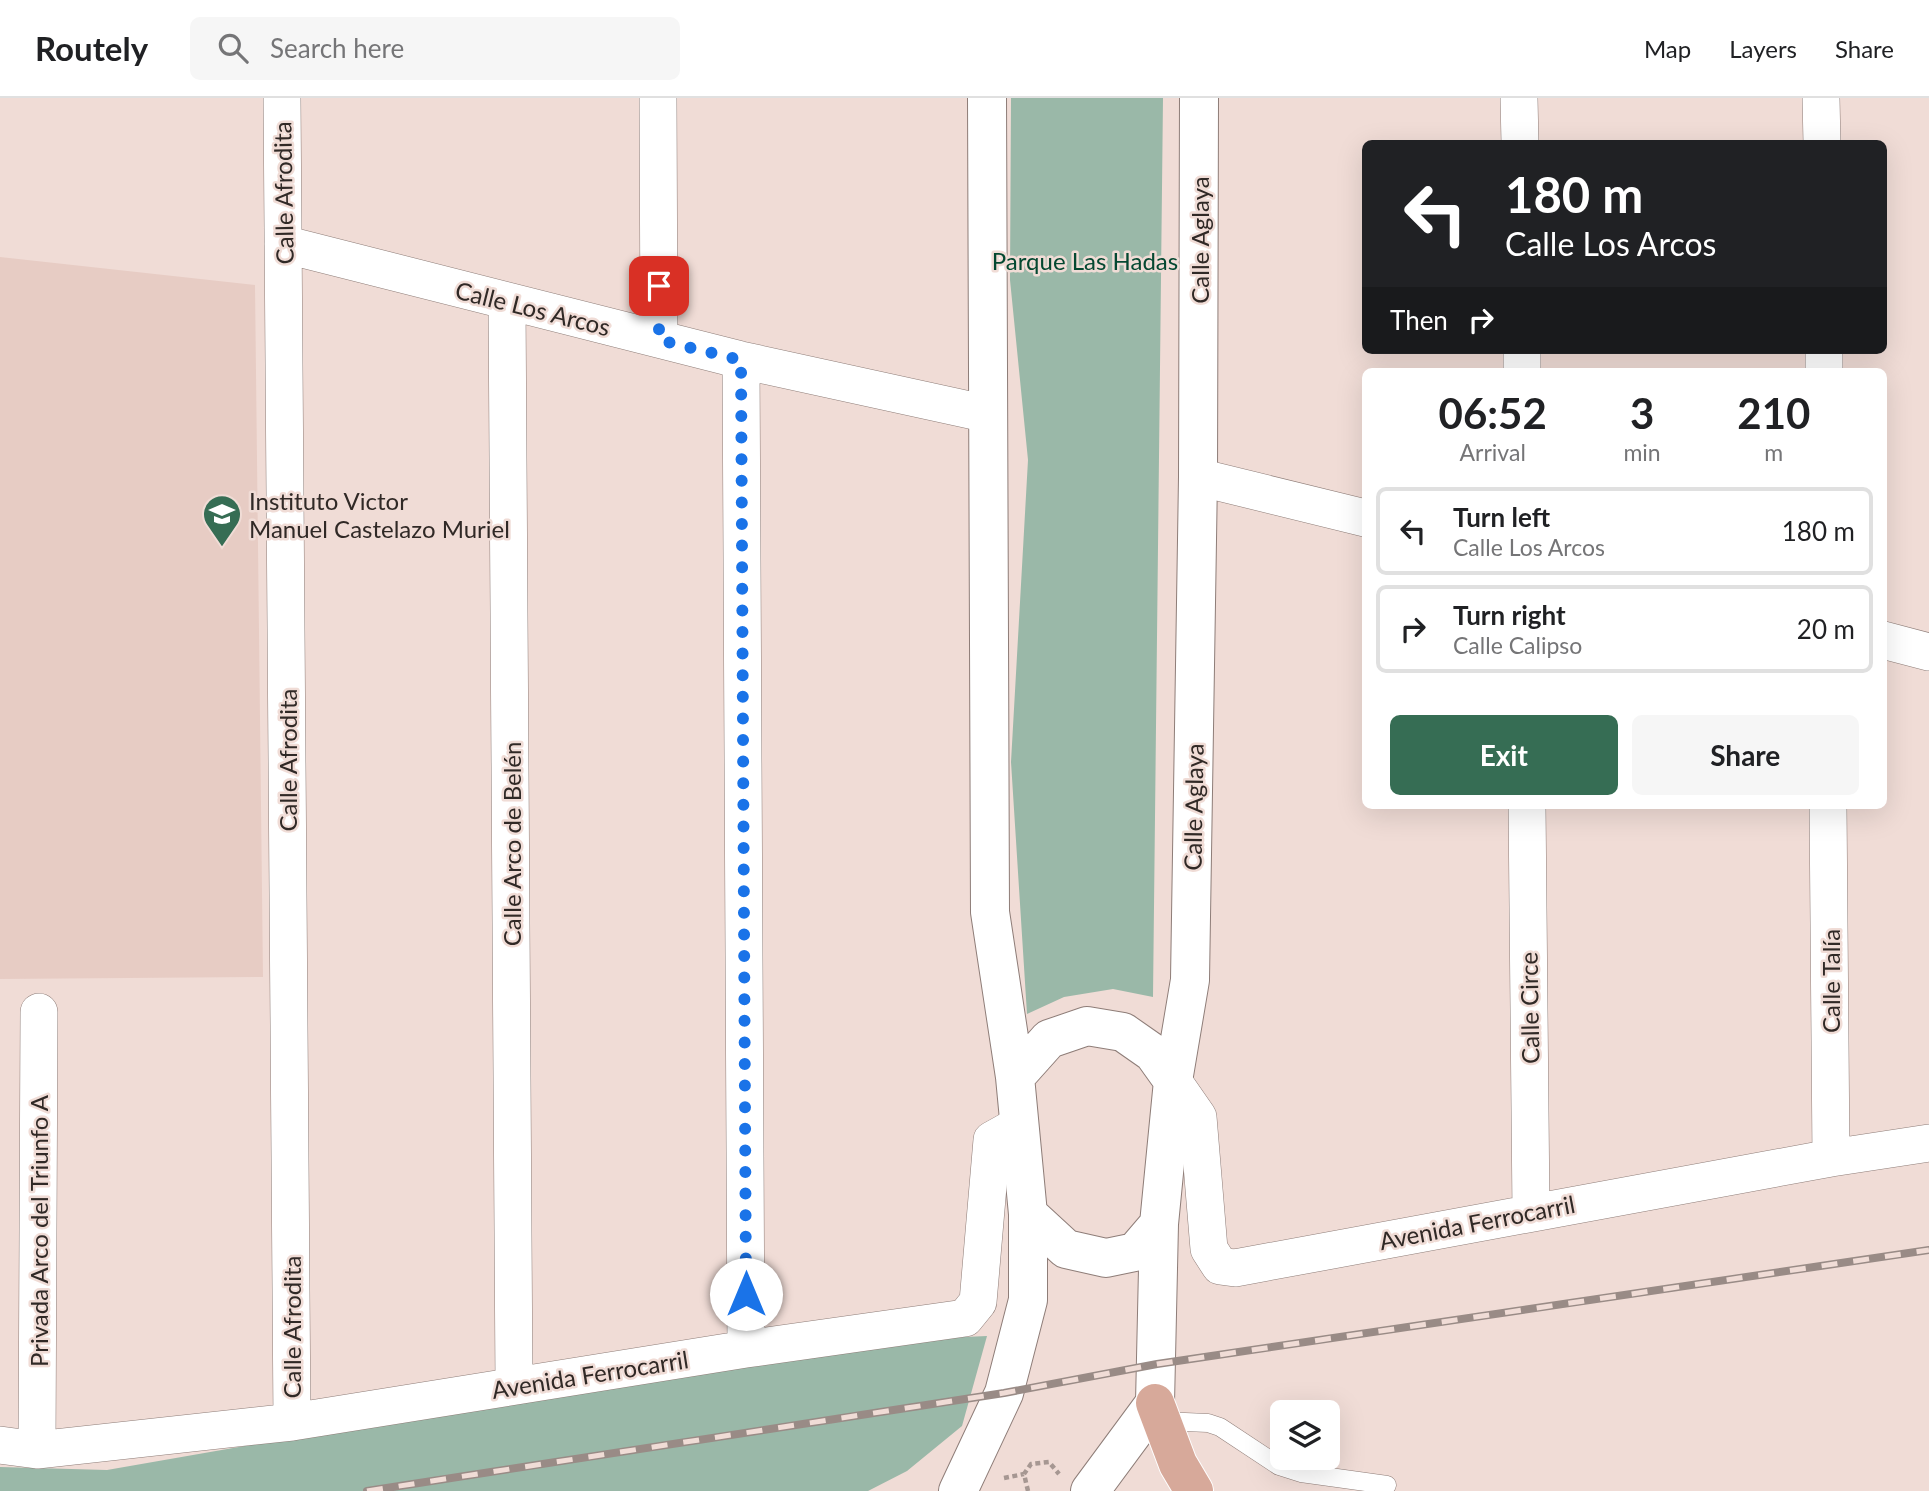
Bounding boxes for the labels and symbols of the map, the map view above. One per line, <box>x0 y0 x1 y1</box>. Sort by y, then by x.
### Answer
street label: Calle Afrodita <box>267 121 299 265</box>
street label: Calle Aglaya <box>1185 176 1214 304</box>
park label: Parque Las Hadas <box>992 246 1178 275</box>
pin <box>629 256 689 316</box>
street label: Calle Los Arcos <box>453 275 613 341</box>
place label: Instituto Victor Manuel Castelazo Muriel <box>249 486 510 543</box>
school or university icon: Instituto Victor Manuel Castelazo Muriel <box>201 493 243 548</box>
street label: Calle Afrodita <box>273 688 302 832</box>
street label: Calle Arco de Belén <box>497 742 526 946</box>
street label: Calle Aglaya <box>1177 743 1209 871</box>
street label: Calle Talía <box>1816 929 1845 1033</box>
street label: Calle Circe <box>1514 952 1544 1064</box>
street label: Privada Arco del Triunfo A <box>24 1094 53 1367</box>
street label: Avenida Ferrocarril <box>1377 1189 1577 1255</box>
street label: Calle Afrodita <box>277 1255 306 1399</box>
position arrow <box>709 1257 783 1331</box>
street label: Avenida Ferrocarril <box>490 1344 690 1404</box>

